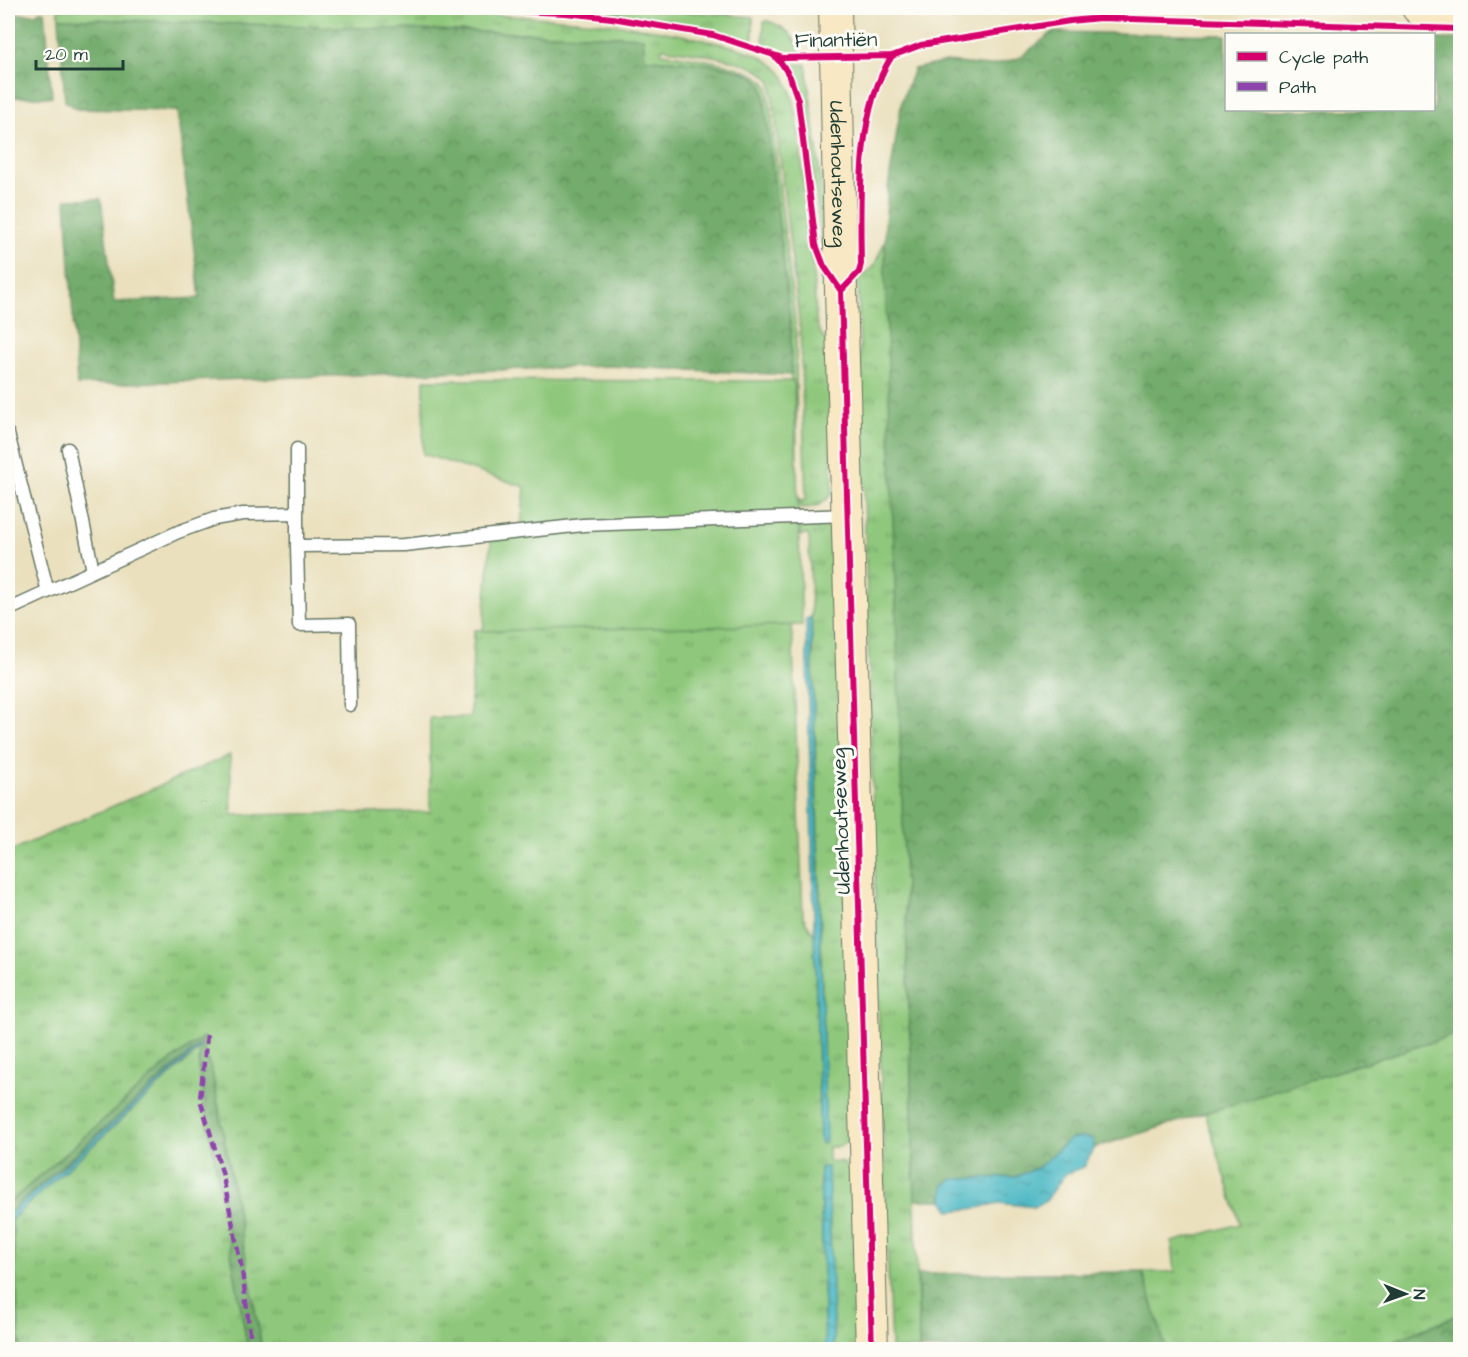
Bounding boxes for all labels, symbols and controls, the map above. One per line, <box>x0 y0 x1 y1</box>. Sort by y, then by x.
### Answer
street label: Finantiën <box>794 25 878 55</box>
scale bar <box>36 33 123 71</box>
legend <box>1225 33 1435 111</box>
text: 20 m <box>45 42 88 67</box>
text: Cycle path <box>1279 45 1368 71</box>
text: Path <box>1279 75 1316 100</box>
street label: Udenhoutseweg <box>822 100 855 248</box>
street label: Udenhoutseweg <box>824 747 860 895</box>
north arrow <box>1375 1264 1435 1324</box>
text: N <box>1408 1289 1430 1299</box>

